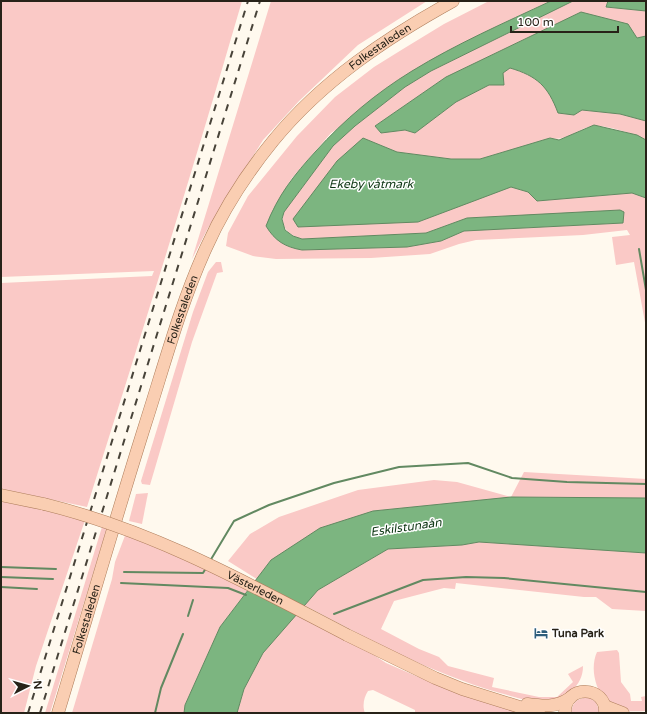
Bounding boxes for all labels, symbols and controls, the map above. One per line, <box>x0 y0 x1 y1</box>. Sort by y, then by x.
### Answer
scale bar <box>511 8 618 34</box>
text: 100 m <box>517 15 554 29</box>
street label: Folkestaleden <box>346 21 413 73</box>
water label: Ekeby våtmark <box>329 177 415 191</box>
street label: Folkestaleden <box>165 273 201 346</box>
water label: Eskilstunaån <box>370 515 443 539</box>
street label: Västerleden <box>225 568 286 608</box>
street label: Folkestaleden <box>70 583 103 656</box>
hotel icon: Tuna Park <box>533 625 549 641</box>
place label: Tuna Park <box>551 627 604 640</box>
north arrow <box>8 666 48 706</box>
text: N <box>31 680 44 690</box>

